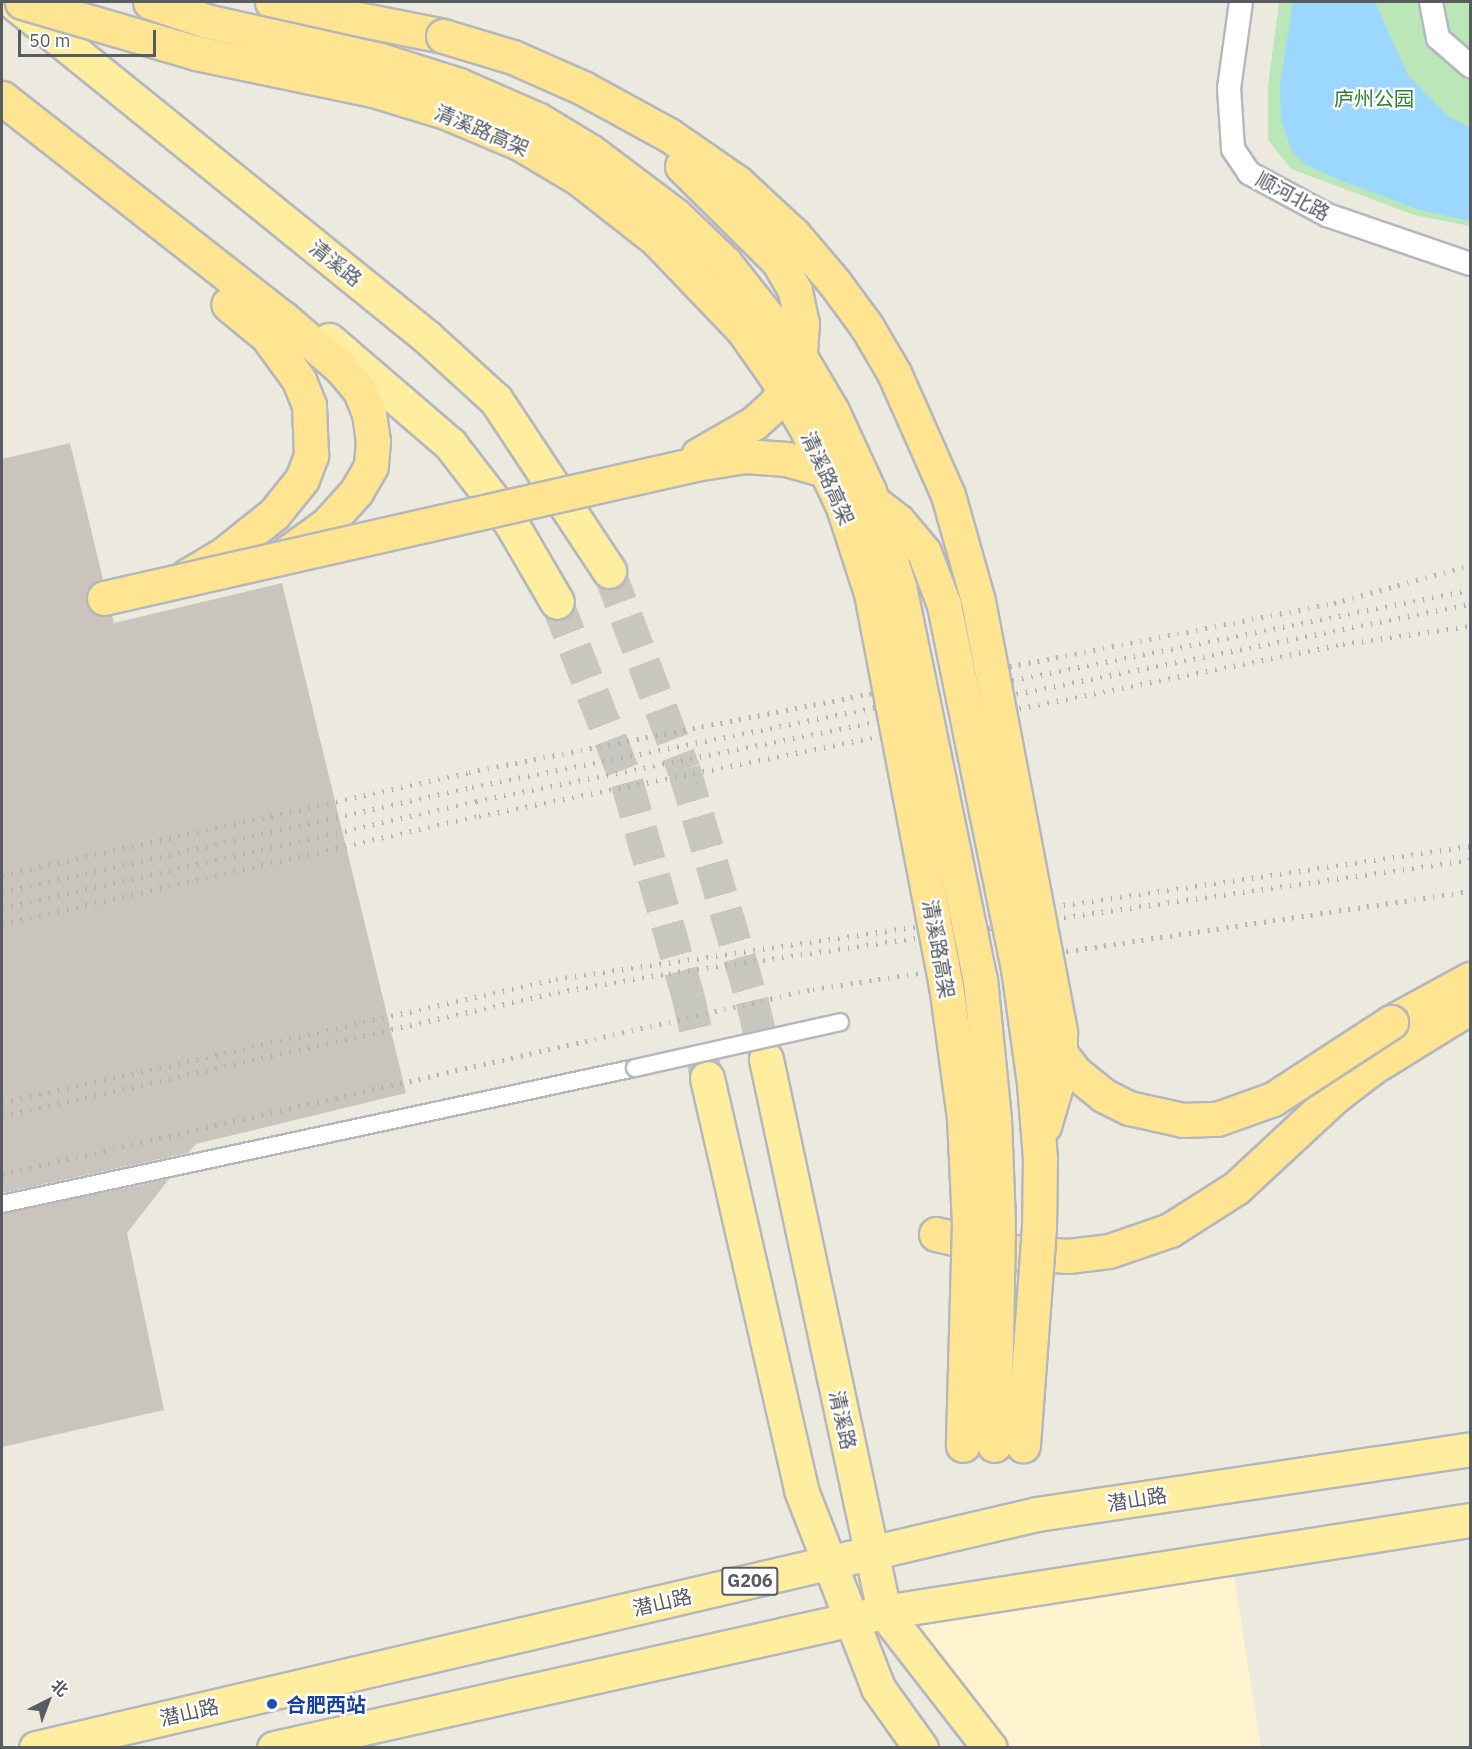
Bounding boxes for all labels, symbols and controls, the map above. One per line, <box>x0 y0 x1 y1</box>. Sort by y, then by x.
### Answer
scale bar <box>21 18 159 56</box>
text: 50 m <box>29 29 71 52</box>
park label: 庐州公园 <box>1334 86 1414 110</box>
street label: 清溪路高架 <box>431 99 533 161</box>
street label: 顺河北路 <box>1252 167 1334 225</box>
street label: 清溪路 <box>305 235 367 291</box>
street label: 清溪路高架 <box>797 427 859 529</box>
street label: 清溪路高架 <box>918 898 960 1000</box>
street label: 清溪路 <box>825 1388 861 1452</box>
street label: 潜山路 <box>1105 1482 1169 1516</box>
road number: G206 <box>720 1566 780 1596</box>
street label: 潜山路 <box>630 1584 694 1620</box>
north arrow <box>18 1671 78 1731</box>
text: 北 <box>47 1675 73 1700</box>
place label: 合肥西站 <box>286 1692 366 1716</box>
street label: 潜山路 <box>157 1694 221 1730</box>
marker: 合肥西站 <box>263 1695 281 1713</box>

